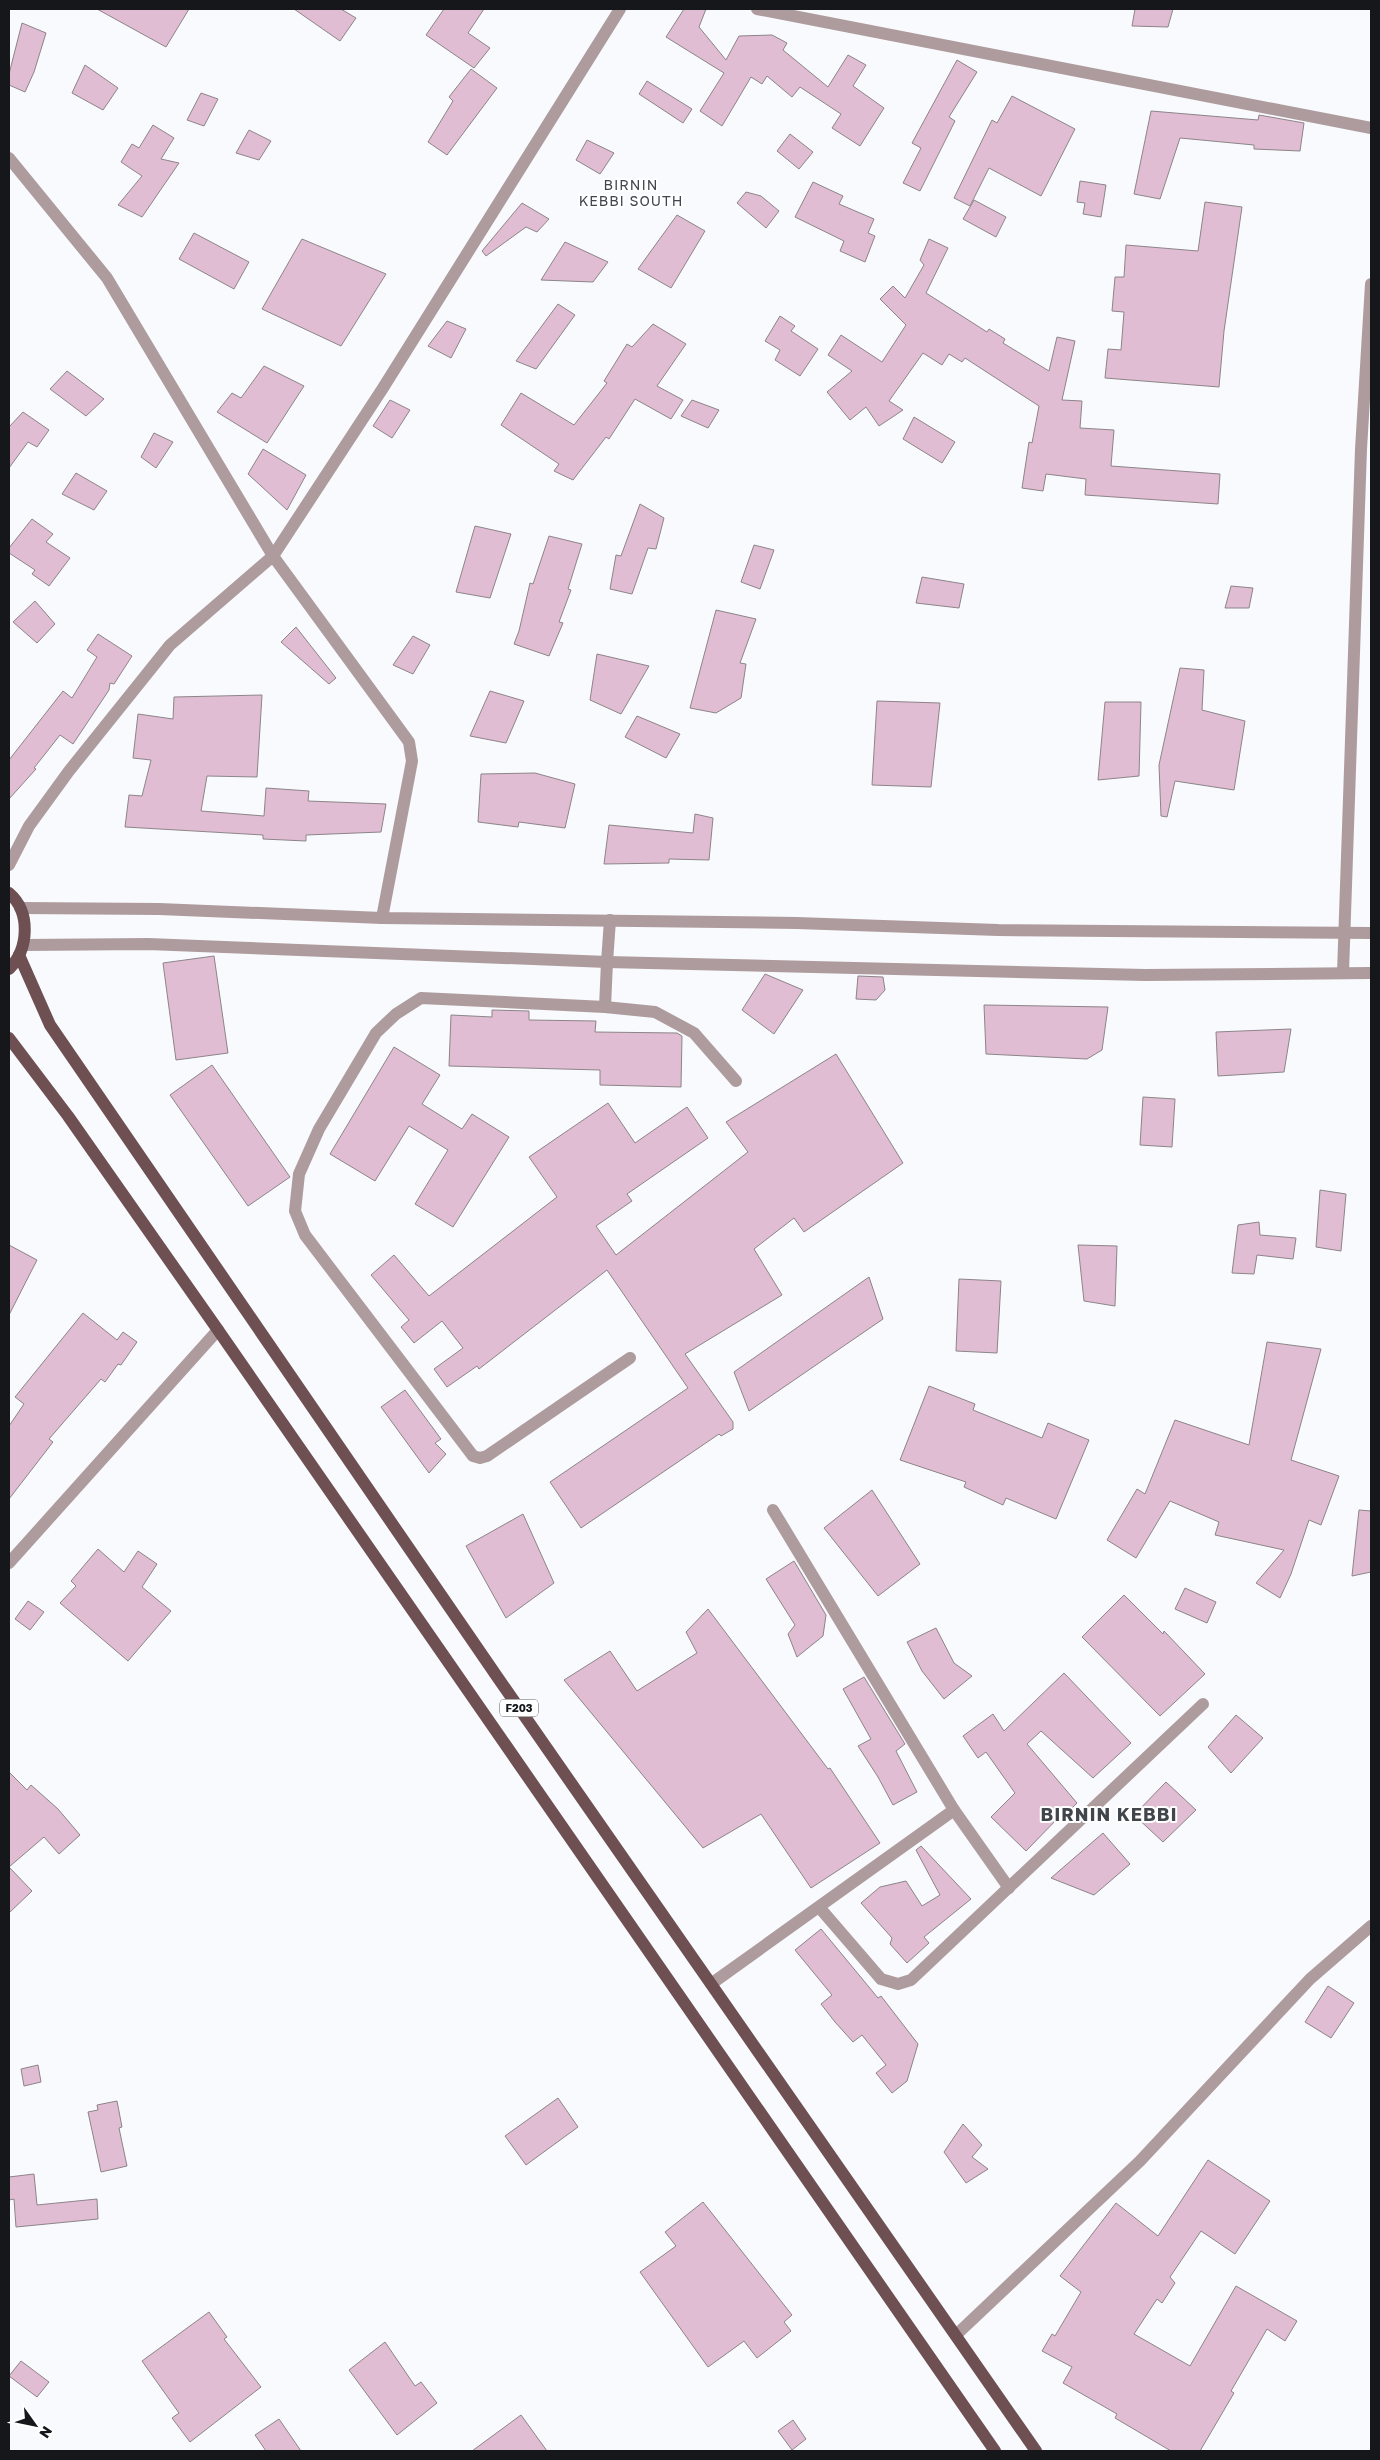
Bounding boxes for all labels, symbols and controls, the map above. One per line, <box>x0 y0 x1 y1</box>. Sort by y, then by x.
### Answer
district label: BIRNIN KEBBI SOUTH <box>579 176 683 209</box>
road number: F203 <box>500 1700 538 1716</box>
district label: BIRNIN KEBBI <box>1040 1803 1178 1825</box>
north arrow <box>10 2400 60 2450</box>
text: N <box>36 2423 56 2441</box>

